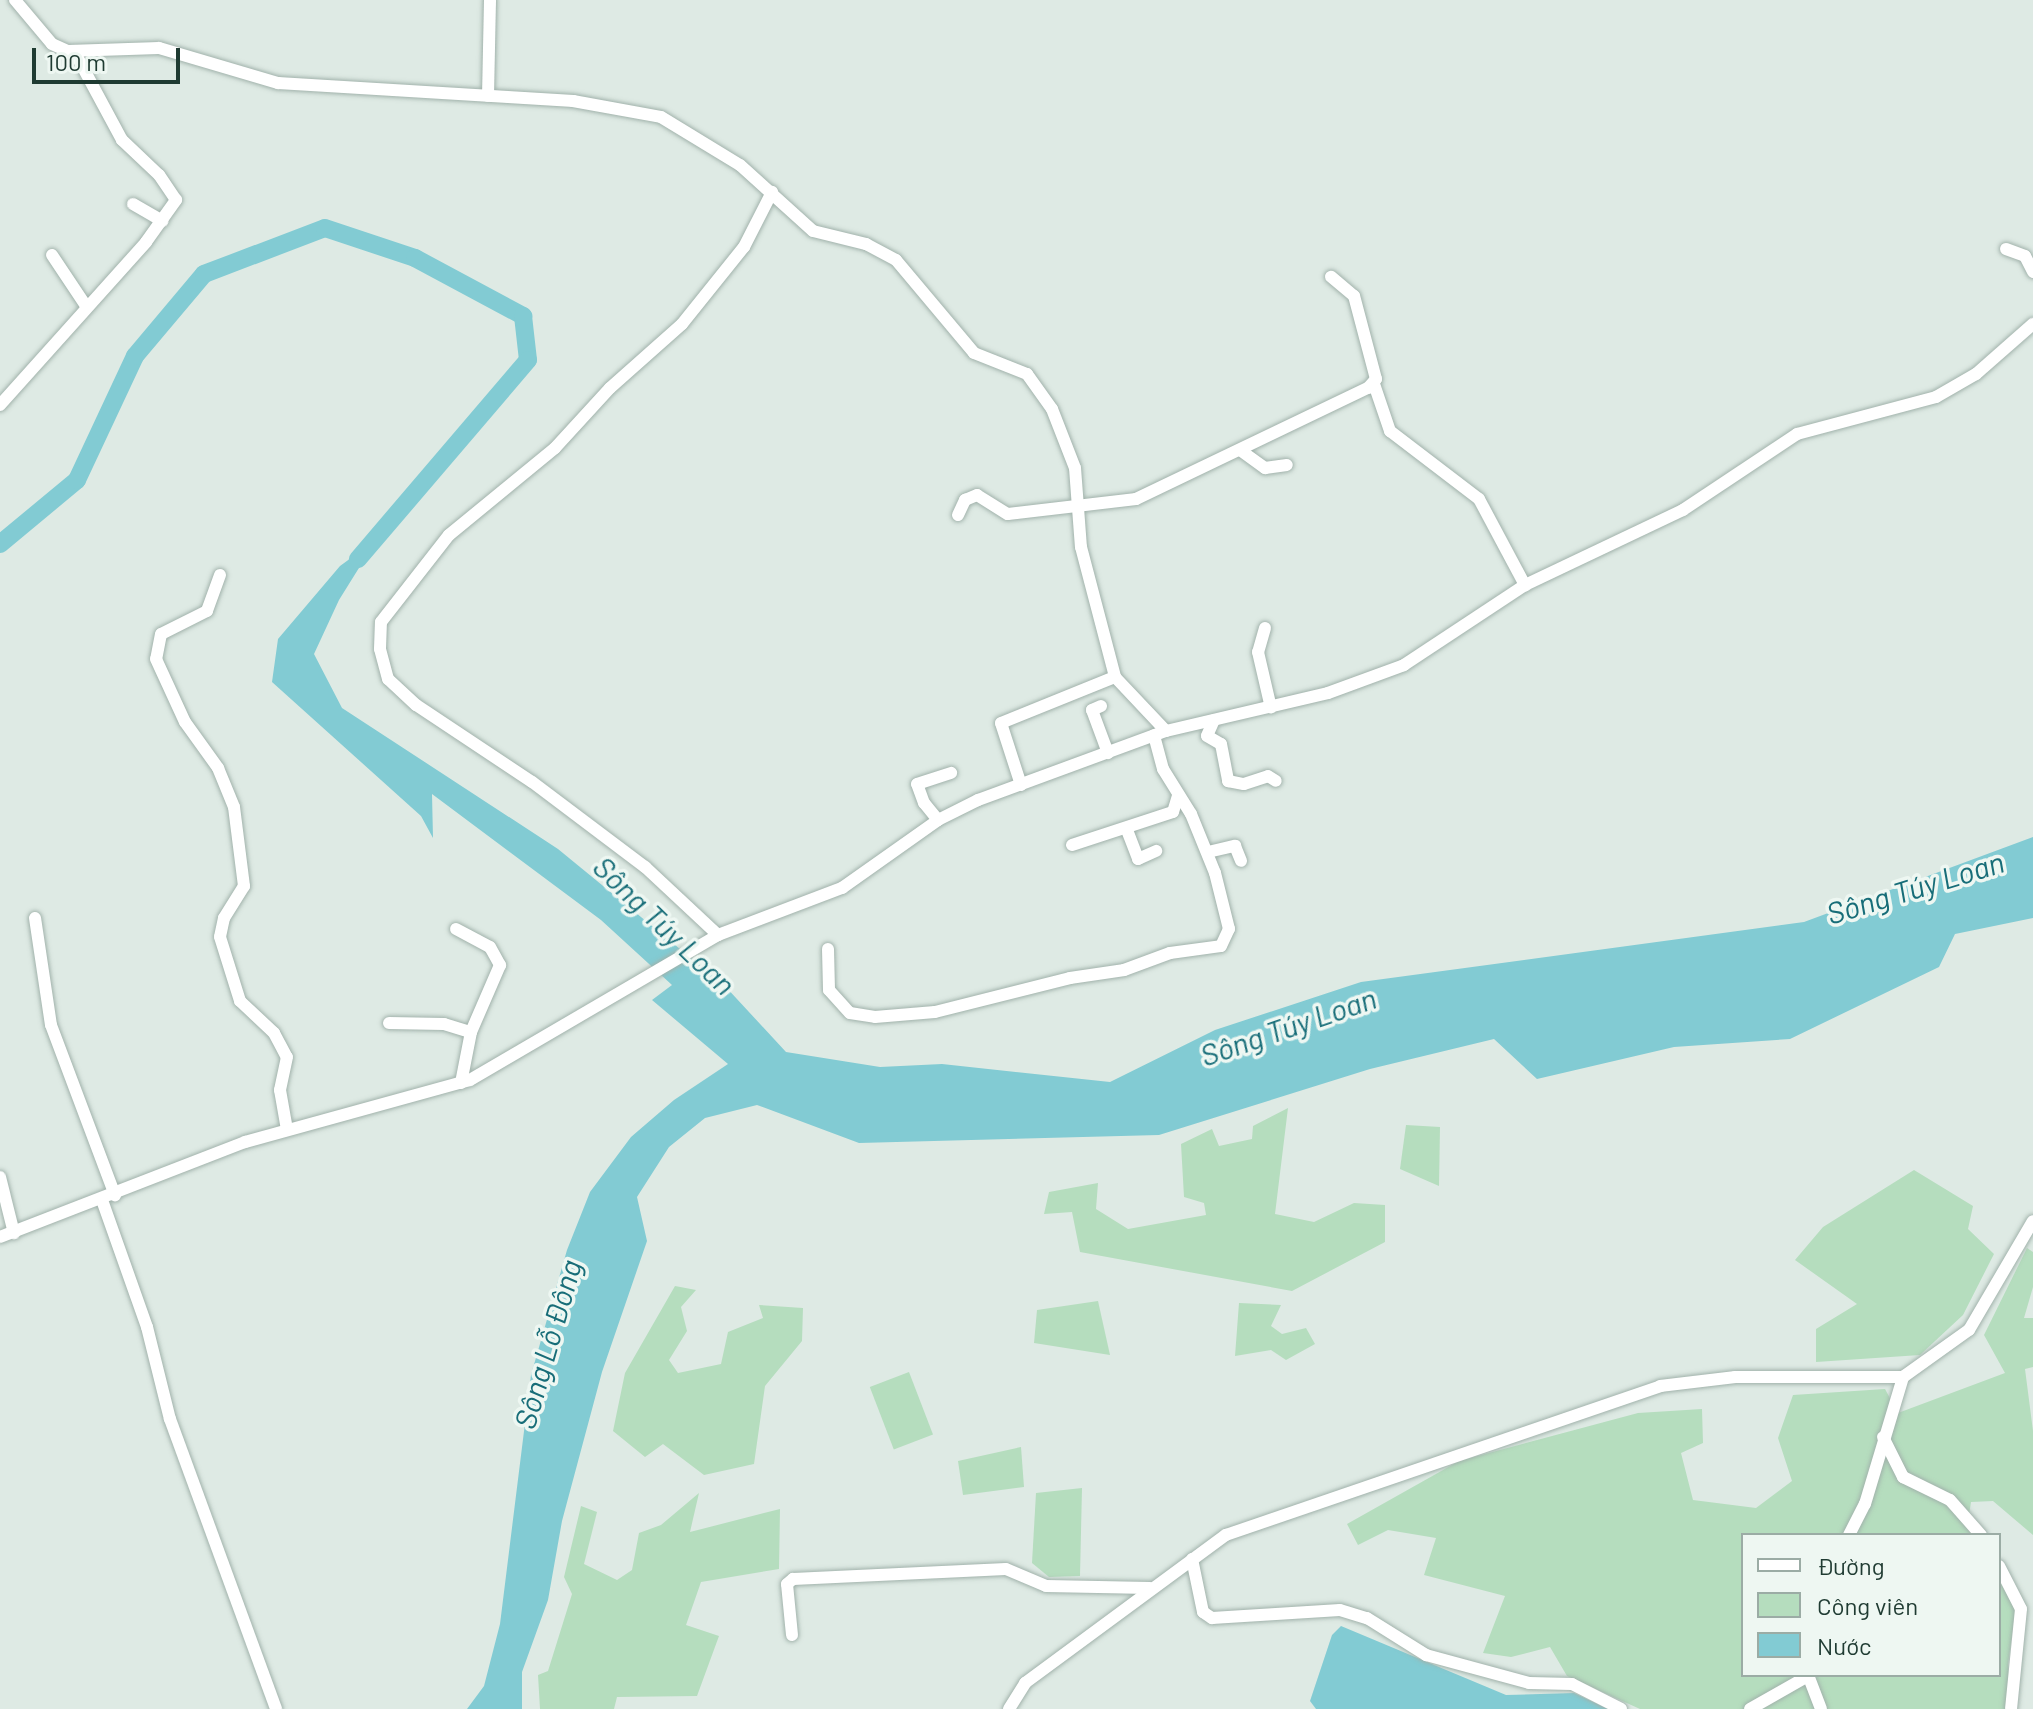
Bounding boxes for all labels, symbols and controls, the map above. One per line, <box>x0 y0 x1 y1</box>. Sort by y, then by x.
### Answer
scale bar <box>36 32 184 82</box>
text: 100 m <box>46 47 106 76</box>
water label: Sông Túy Loan <box>1822 843 2008 931</box>
water label: Sông Túy Loan <box>586 848 744 1002</box>
water label: Sông Túy Loan <box>1195 979 1381 1073</box>
water label: Sông Lỗ Đông <box>506 1255 588 1433</box>
legend <box>1741 1533 2001 1677</box>
text: Đường <box>1817 1551 1885 1580</box>
text: Công viên <box>1817 1591 1918 1620</box>
text: Nước <box>1817 1631 1872 1660</box>

